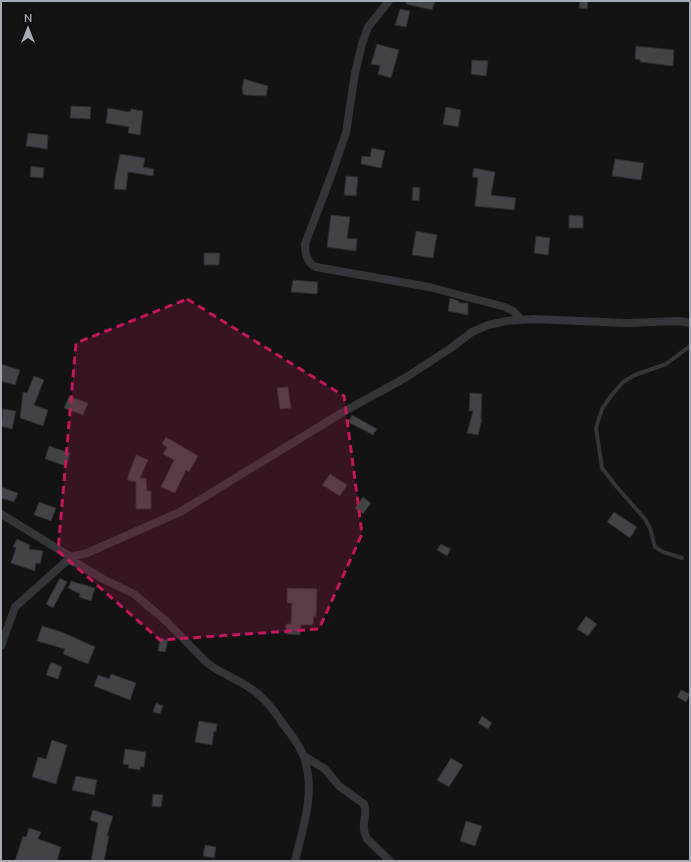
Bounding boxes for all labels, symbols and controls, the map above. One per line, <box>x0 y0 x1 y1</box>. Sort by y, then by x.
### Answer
north arrow <box>8 8 48 48</box>
text: N <box>24 11 32 26</box>

